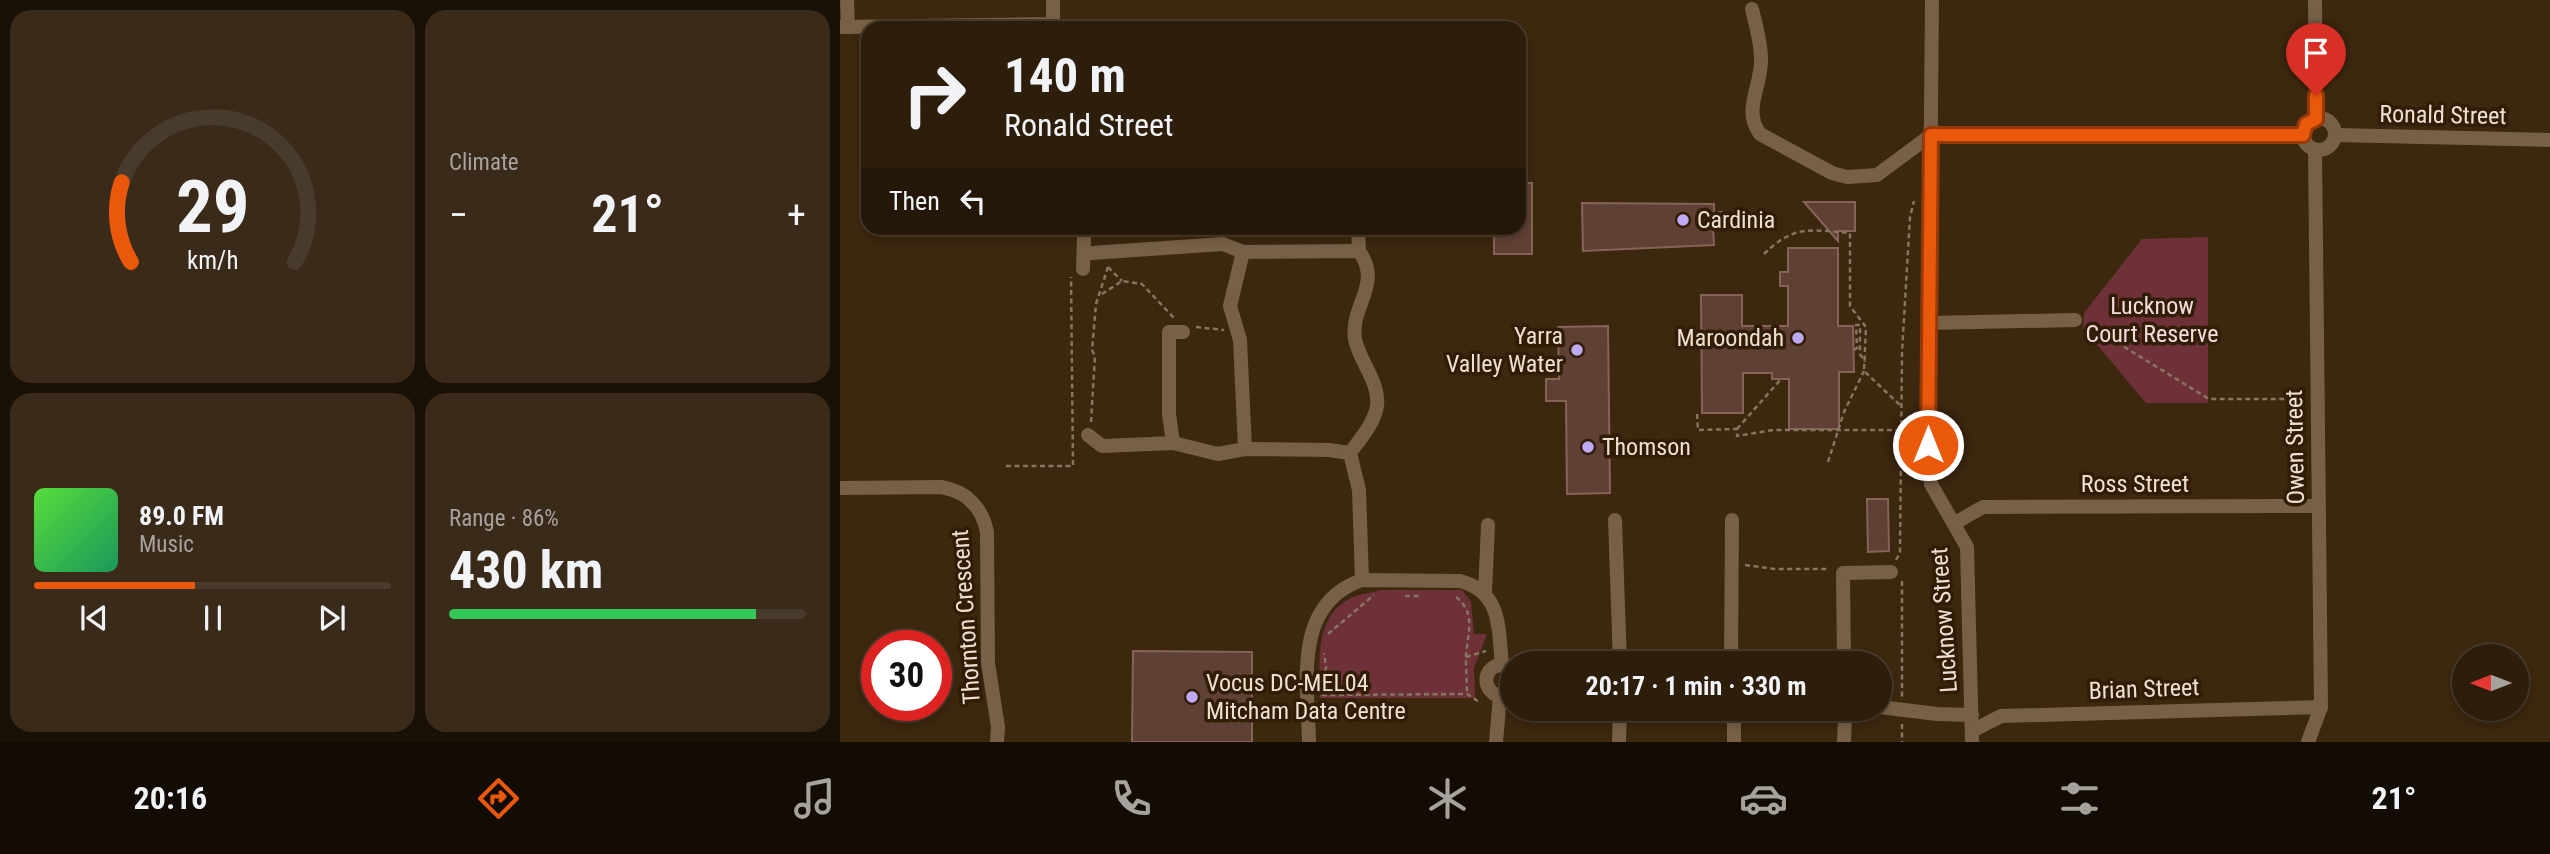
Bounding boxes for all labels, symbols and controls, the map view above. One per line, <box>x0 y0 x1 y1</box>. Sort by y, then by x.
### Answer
pin <box>2286 23 2346 95</box>
icon: arrive <box>2297 34 2335 72</box>
text: 140 m <box>1004 47 1126 104</box>
icon: right <box>889 49 980 140</box>
street label: Ronald Street <box>2379 100 2507 130</box>
text: Ronald Street <box>1004 106 1173 144</box>
text: Climate <box>449 149 519 176</box>
text: 29 <box>176 165 249 251</box>
icon: left <box>954 182 992 220</box>
text: 21° <box>591 184 664 245</box>
text: Then <box>889 186 940 216</box>
text: − <box>449 193 468 237</box>
text: + <box>787 193 806 237</box>
place label: Cardinia <box>1697 206 1775 234</box>
marker: Cardinia <box>1675 212 1691 228</box>
text: km/h <box>187 246 238 275</box>
park label: Lucknow Court Reserve <box>2086 292 2218 348</box>
place label: Yarra Valley Water <box>1446 322 1563 378</box>
place label: Maroondah <box>1677 324 1784 352</box>
marker: Maroondah <box>1790 330 1806 346</box>
marker: Yarra Valley Water <box>1569 342 1585 358</box>
street label: Owen Street <box>2280 389 2310 505</box>
position arrow <box>1891 408 1965 482</box>
place label: Thomson <box>1602 433 1691 461</box>
marker: Thomson <box>1580 439 1596 455</box>
street label: Ross Street <box>2081 470 2189 498</box>
text: 89.0 FM <box>139 501 224 531</box>
text: Range · 86% <box>449 505 559 532</box>
street label: Thornton Crescent <box>946 529 986 705</box>
text: Music <box>139 531 194 558</box>
text: 430 km <box>449 540 603 601</box>
street label: Lucknow Street <box>1925 546 1963 694</box>
icon: previous <box>75 599 113 637</box>
icon: pause <box>194 599 232 637</box>
icon: next <box>313 599 351 637</box>
speed limit sign: 30 <box>861 630 952 721</box>
north arrow <box>2452 644 2529 721</box>
map controls <box>2452 644 2529 721</box>
place label: Vocus DC-MEL04 Mitcham Data Centre <box>1206 669 1406 725</box>
text: 20:17 · 1 min · 330 m <box>1586 671 1806 701</box>
street label: Brian Street <box>2088 673 2200 705</box>
marker: Vocus DC-MEL04 Mitcham Data Centre <box>1184 689 1200 705</box>
icon: directions <box>474 774 523 823</box>
icon: music <box>790 774 839 823</box>
icon: phone <box>1107 774 1156 823</box>
icon: climate <box>1423 774 1472 823</box>
icon: car <box>1739 774 1788 823</box>
icon: filters <box>2055 774 2104 823</box>
text: 20:16 <box>134 779 207 817</box>
text: 21° <box>2372 779 2416 817</box>

